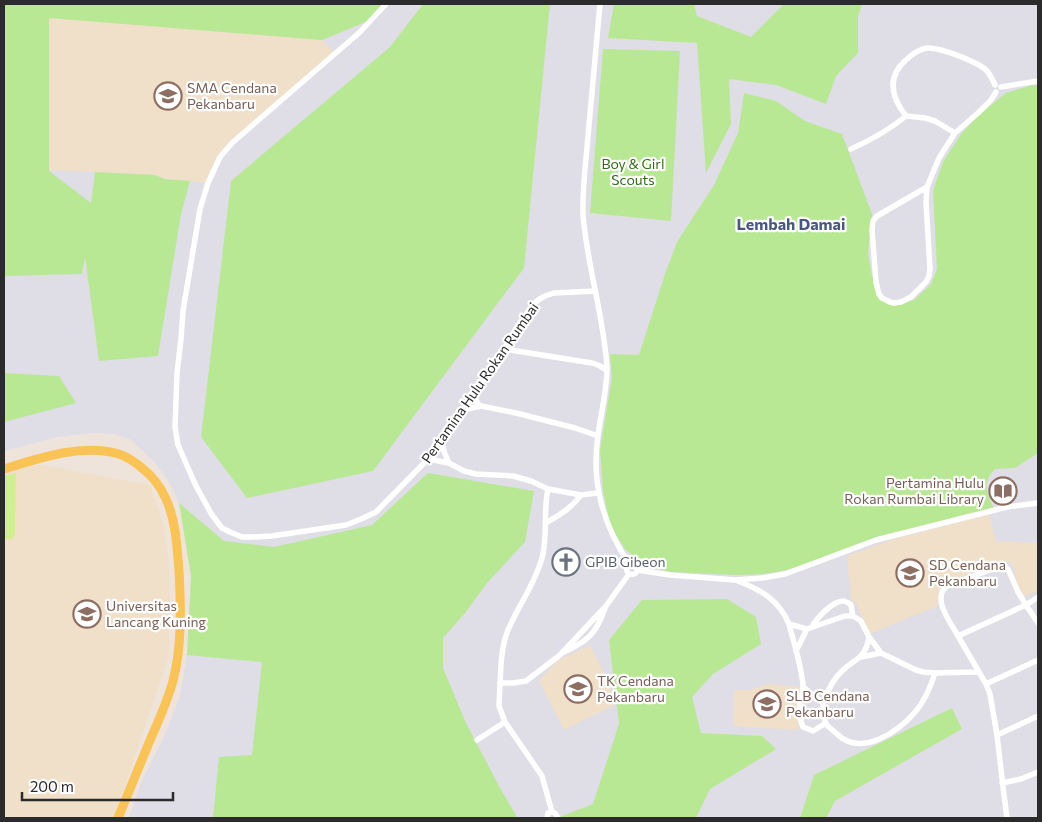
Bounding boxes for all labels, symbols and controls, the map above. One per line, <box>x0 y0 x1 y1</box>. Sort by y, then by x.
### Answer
place label: SMA Cendana Pekanbaru <box>187 79 277 112</box>
school or university icon: SMA Cendana Pekanbaru <box>153 81 183 111</box>
park label: Boy & Girl Scouts <box>601 155 665 188</box>
district label: Lembah Damai <box>737 214 845 233</box>
street label: Pertamina Hulu Rokan Rumbai <box>417 299 542 466</box>
place label: Pertamina Hulu Rokan Rumbai Library <box>844 474 984 507</box>
library icon: Pertamina Hulu Rokan Rumbai Library <box>988 476 1018 506</box>
church icon: GPIB Gibeon <box>551 547 581 577</box>
place label: GPIB Gibeon <box>585 553 666 570</box>
place label: SD Cendana Pekanbaru <box>929 556 1006 589</box>
school or university icon: SD Cendana Pekanbaru <box>895 558 925 588</box>
place label: Universitas Lancang Kuning <box>106 597 207 630</box>
school or university icon: Universitas Lancang Kuning <box>72 599 102 629</box>
place label: TK Cendana Pekanbaru <box>597 672 674 705</box>
school or university icon: TK Cendana Pekanbaru <box>563 674 593 704</box>
place label: SLB Cendana Pekanbaru <box>786 687 870 720</box>
school or university icon: SLB Cendana Pekanbaru <box>752 689 782 719</box>
scale bar <box>22 770 174 802</box>
text: 200 m <box>30 777 74 795</box>

